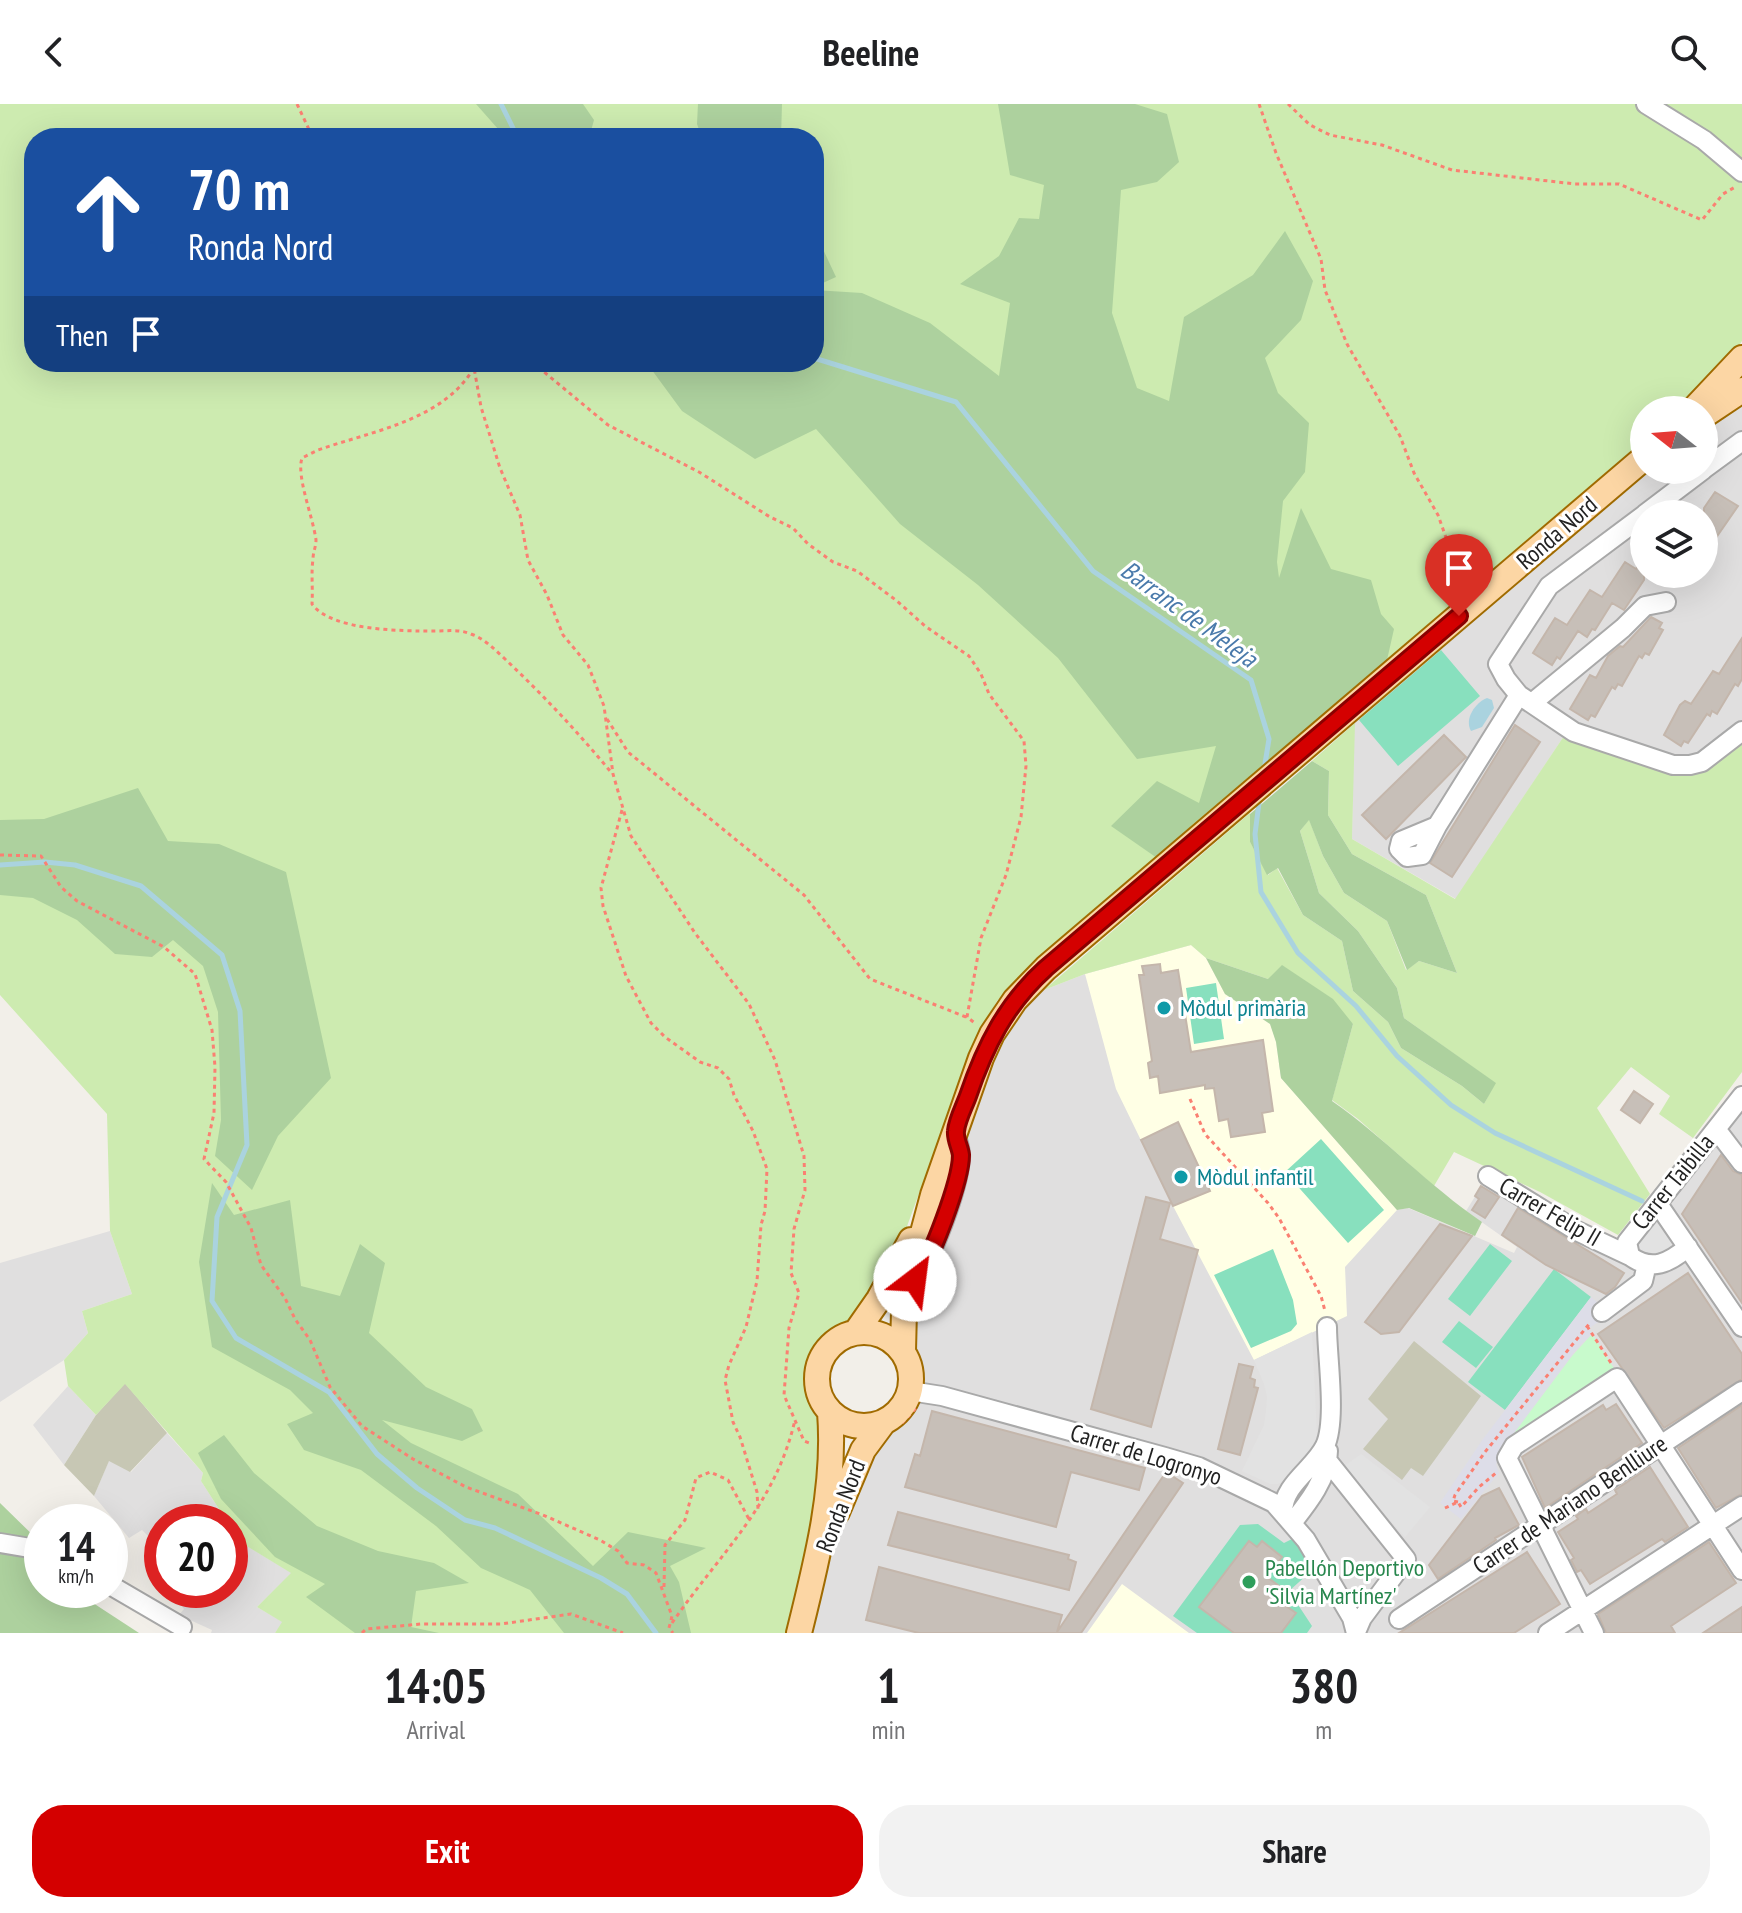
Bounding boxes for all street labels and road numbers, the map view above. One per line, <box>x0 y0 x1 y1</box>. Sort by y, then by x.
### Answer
street label: Ronda Nord <box>1510 489 1603 576</box>
street label: Carrer Taibilla <box>1625 1128 1721 1236</box>
street label: Carrer Felip II <box>1494 1170 1607 1253</box>
street label: Carrer de Logronyo <box>1067 1417 1226 1492</box>
street label: Carrer de Mariano Benlliure <box>1467 1428 1673 1581</box>
street label: Ronda Nord <box>809 1455 872 1557</box>

